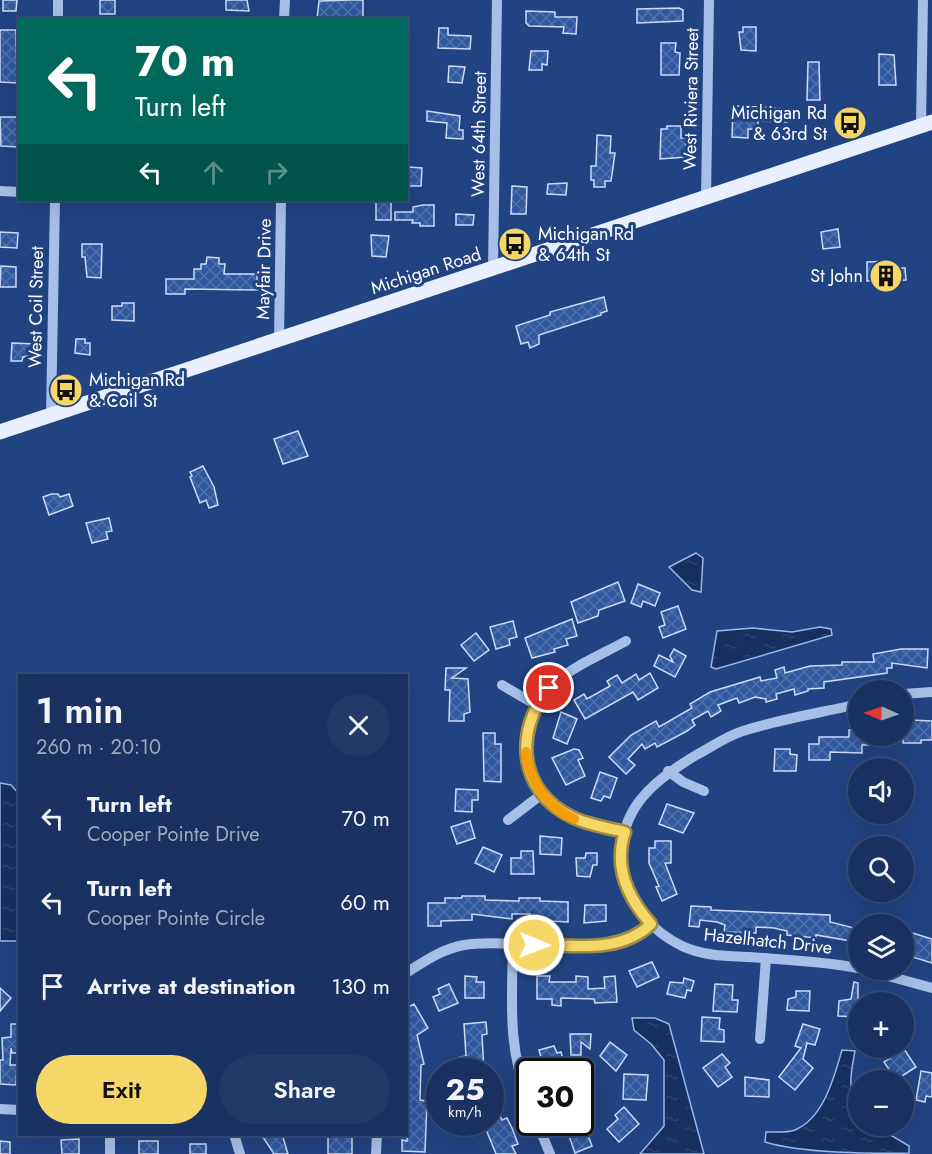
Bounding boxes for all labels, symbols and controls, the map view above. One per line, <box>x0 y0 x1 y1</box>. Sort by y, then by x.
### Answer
street label: West Riviera Street <box>677 27 705 170</box>
text: 70 m <box>135 31 235 92</box>
icon: left <box>36 42 114 120</box>
street label: West 64th Street <box>465 70 493 197</box>
text: Turn left <box>135 87 225 126</box>
place label: Michigan Rd & 63rd St <box>731 100 828 147</box>
bus stop icon: Michigan Rd & 63rd St <box>832 105 868 141</box>
icon: left <box>134 156 167 189</box>
icon: ahead <box>197 156 230 189</box>
icon: right <box>260 156 293 189</box>
street label: Mayfair Drive <box>250 218 278 320</box>
place label: Michigan Rd & 64th St <box>538 221 634 268</box>
bus stop icon: Michigan Rd & 64th St <box>497 226 533 262</box>
street label: Michigan Road <box>367 241 485 301</box>
street label: West Coil Street <box>22 245 50 368</box>
building icon: St John <box>868 258 904 294</box>
place label: St John <box>810 263 863 289</box>
place label: Michigan Rd & Coil St <box>89 367 185 414</box>
bus stop icon: Michigan Rd & Coil St <box>48 372 84 408</box>
pin <box>523 662 574 713</box>
icon: arrive <box>532 671 565 704</box>
north arrow <box>848 680 914 746</box>
map controls <box>848 680 914 1136</box>
text: 1 min <box>36 684 123 736</box>
button: close <box>327 694 390 757</box>
text: 260 m · 20:10 <box>36 733 161 762</box>
button: sound <box>848 758 914 824</box>
text: Turn left <box>87 788 172 820</box>
icon: left <box>36 802 69 835</box>
text: 70 m <box>341 802 390 834</box>
text: Cooper Pointe Drive <box>87 820 260 849</box>
button: search <box>848 836 914 902</box>
text: Turn left <box>87 872 172 904</box>
icon: left <box>36 886 69 919</box>
text: 60 m <box>340 886 390 918</box>
text: Cooper Pointe Circle <box>87 904 265 933</box>
position arrow <box>502 913 566 977</box>
button: layers <box>848 914 914 980</box>
street label: Hazelhatch Drive <box>703 921 833 961</box>
icon: arrive <box>36 970 69 1003</box>
text: Arrive at destination <box>87 970 296 1002</box>
text: 130 m <box>331 970 390 1002</box>
button: + <box>848 992 914 1058</box>
button: Exit <box>36 1055 207 1124</box>
button: Share <box>219 1055 390 1124</box>
speed limit sign: 30 <box>516 1058 594 1136</box>
text: 25 <box>445 1068 485 1111</box>
button: − <box>848 1070 914 1136</box>
text: km/h <box>448 1101 482 1123</box>

